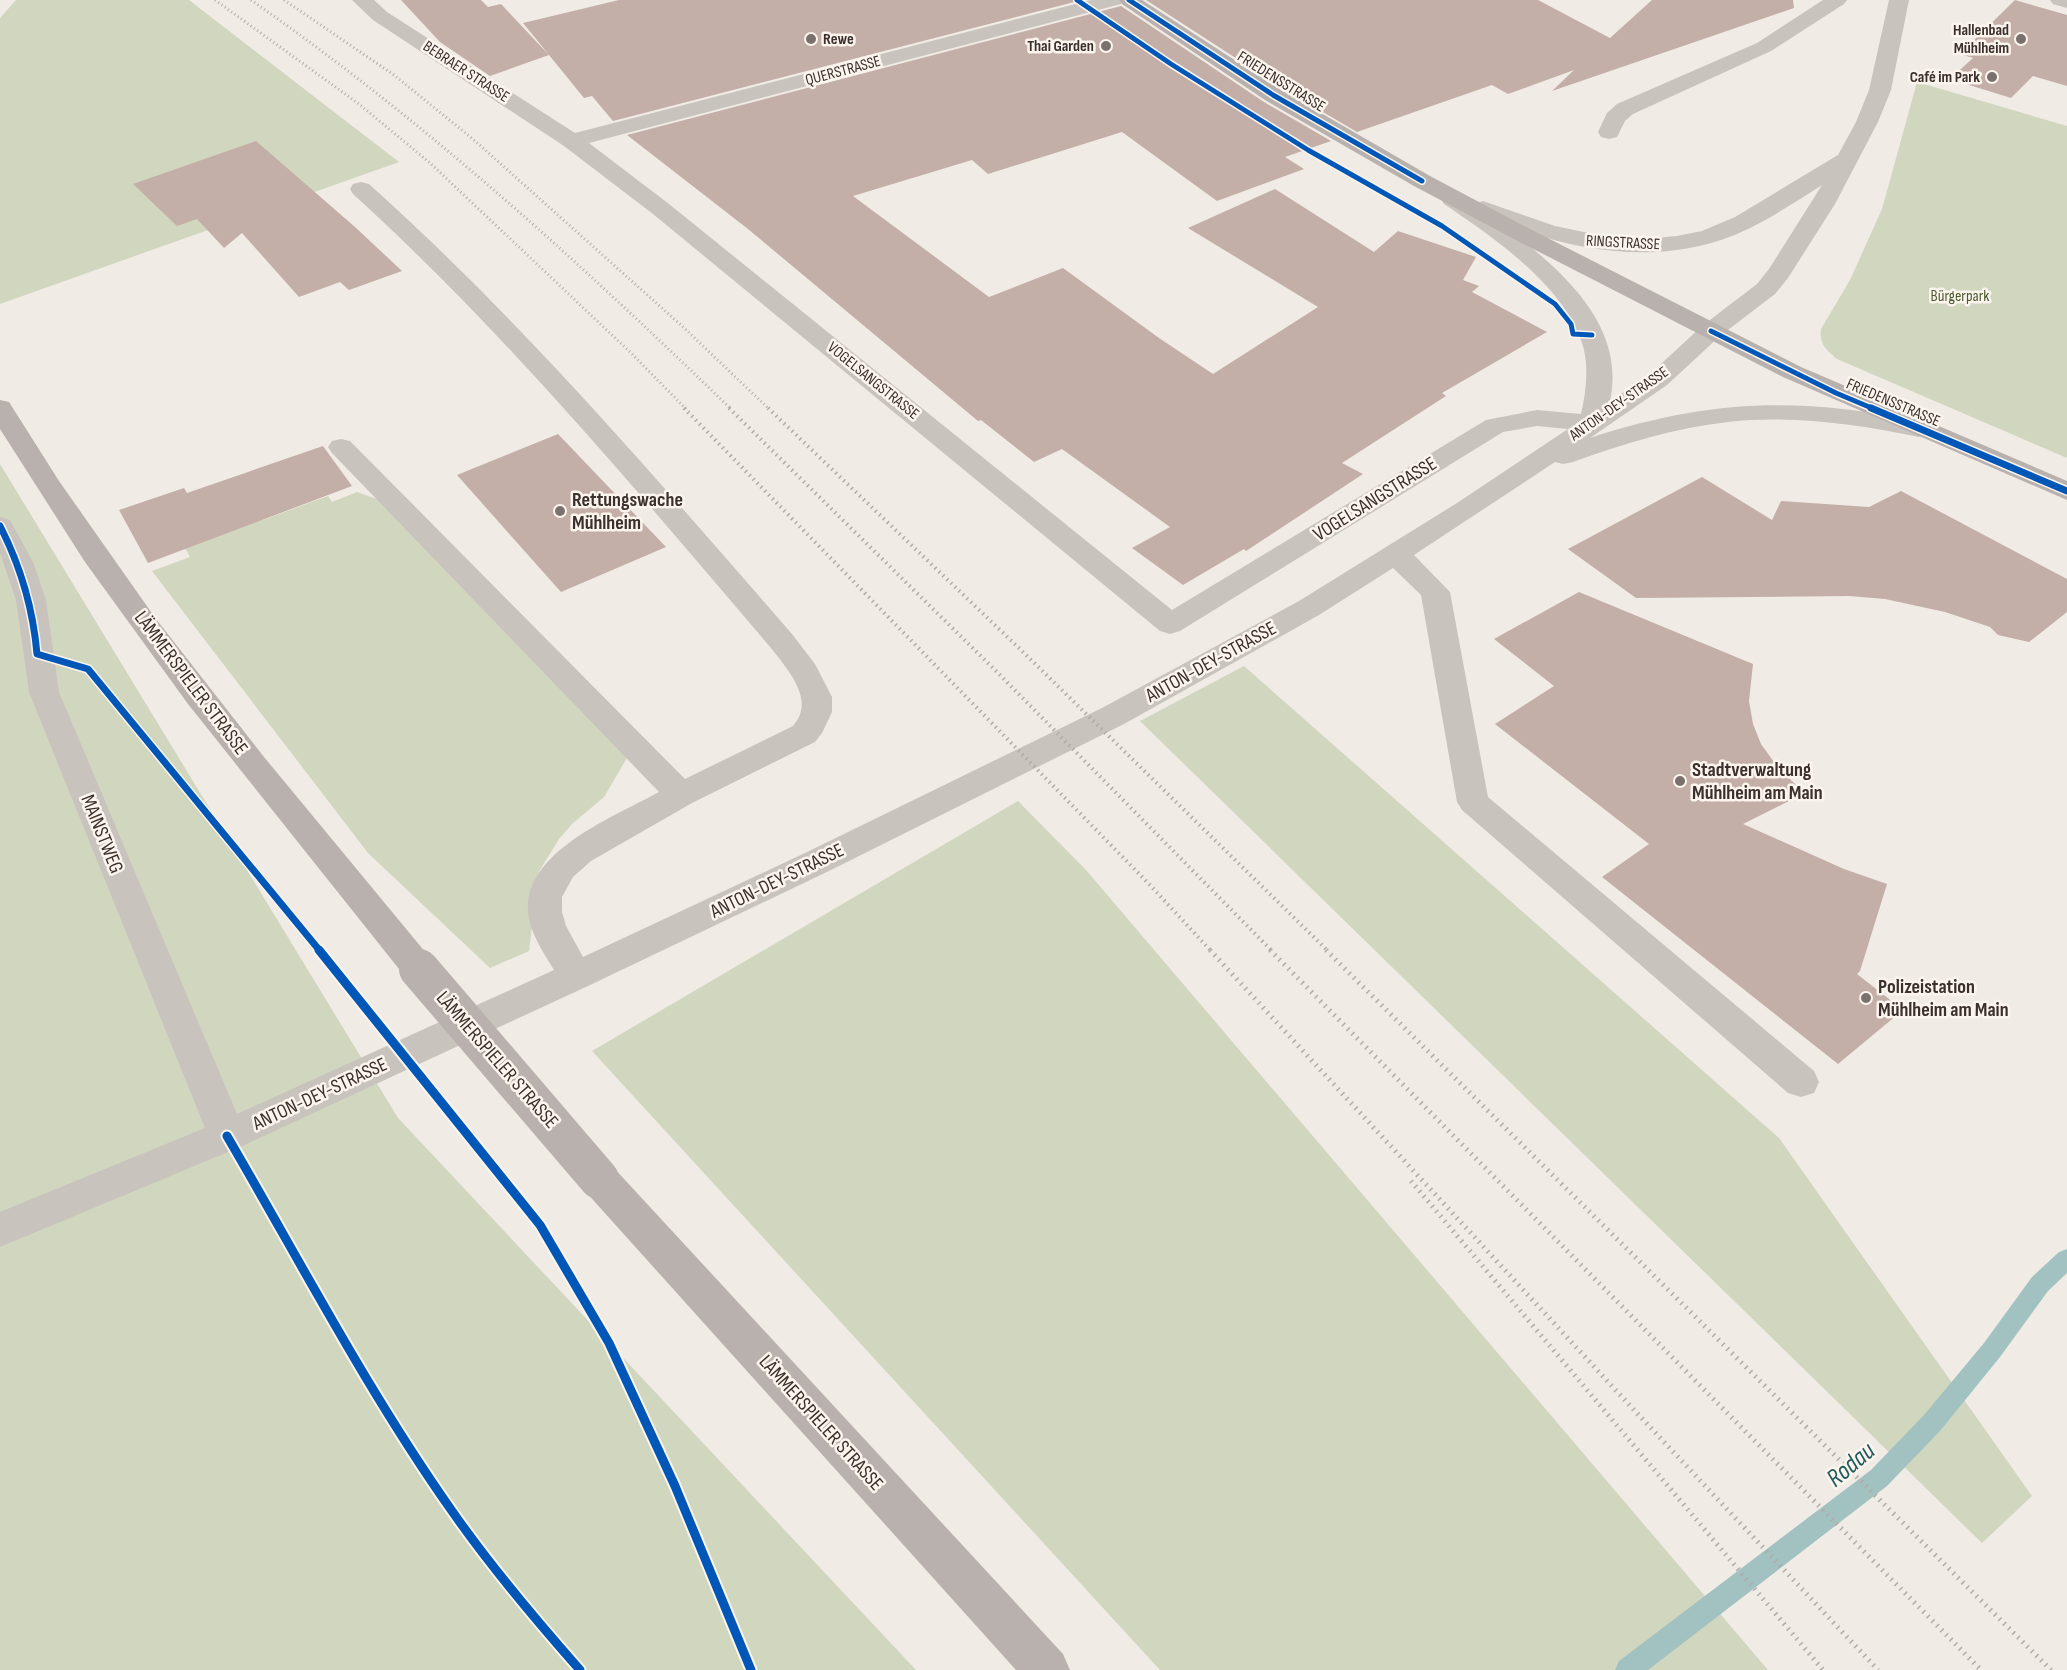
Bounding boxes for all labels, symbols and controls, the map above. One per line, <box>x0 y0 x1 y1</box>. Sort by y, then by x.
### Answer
place label: Hallenbad Mühlheim <box>1953 21 2009 58</box>
place label: Rewe <box>823 30 854 49</box>
marker: Rewe <box>804 32 818 46</box>
marker: Hallenbad Mühlheim <box>2014 32 2028 46</box>
street label: BEBRAER STRASSE <box>419 37 513 107</box>
place label: Thai Garden <box>1027 37 1094 56</box>
marker: Thai Garden <box>1099 39 1113 53</box>
street label: FRIEDENSSTRASSE <box>1234 47 1328 117</box>
street label: QUERSTRASSE <box>803 52 883 90</box>
place label: Café im Park <box>1910 68 1980 87</box>
marker: Café im Park <box>1985 70 1999 84</box>
street label: RINGSTRASSE <box>1585 232 1661 254</box>
park label: Bürgerpark <box>1931 287 1989 306</box>
street label: VOGELSANGSTRASSE <box>823 338 923 424</box>
street label: ANTON-DEY-STRASSE <box>1565 363 1672 446</box>
street label: FRIEDENSSTRASSE <box>1843 375 1943 431</box>
street label: VOGELSANGSTRASSE <box>1309 452 1441 546</box>
place label: Rettungswache Mühlheim <box>572 488 683 535</box>
marker: Rettungswache Mühlheim <box>553 504 567 518</box>
street label: LÄMMERSPIELER STRASSE <box>129 606 253 760</box>
street label: ANTON-DEY-STRASSE <box>1141 616 1280 708</box>
place label: Stadtverwaltung Mühlheim am Main <box>1692 758 1823 805</box>
marker: Stadtverwaltung Mühlheim am Main <box>1673 774 1687 788</box>
street label: MAINSTWEG <box>75 791 129 877</box>
street label: ANTON-DEY-STRASSE <box>705 838 848 924</box>
place label: Polizeistation Mühlheim am Main <box>1878 975 2009 1022</box>
street label: LÄMMERSPIELER STRASSE <box>431 986 563 1134</box>
marker: Polizeistation Mühlheim am Main <box>1859 991 1873 1005</box>
street label: ANTON-DEY-STRASSE <box>248 1052 391 1136</box>
street label: LÄMMERSPIELER STRASSE <box>754 1350 888 1496</box>
water label: Rodau <box>1820 1436 1882 1494</box>

